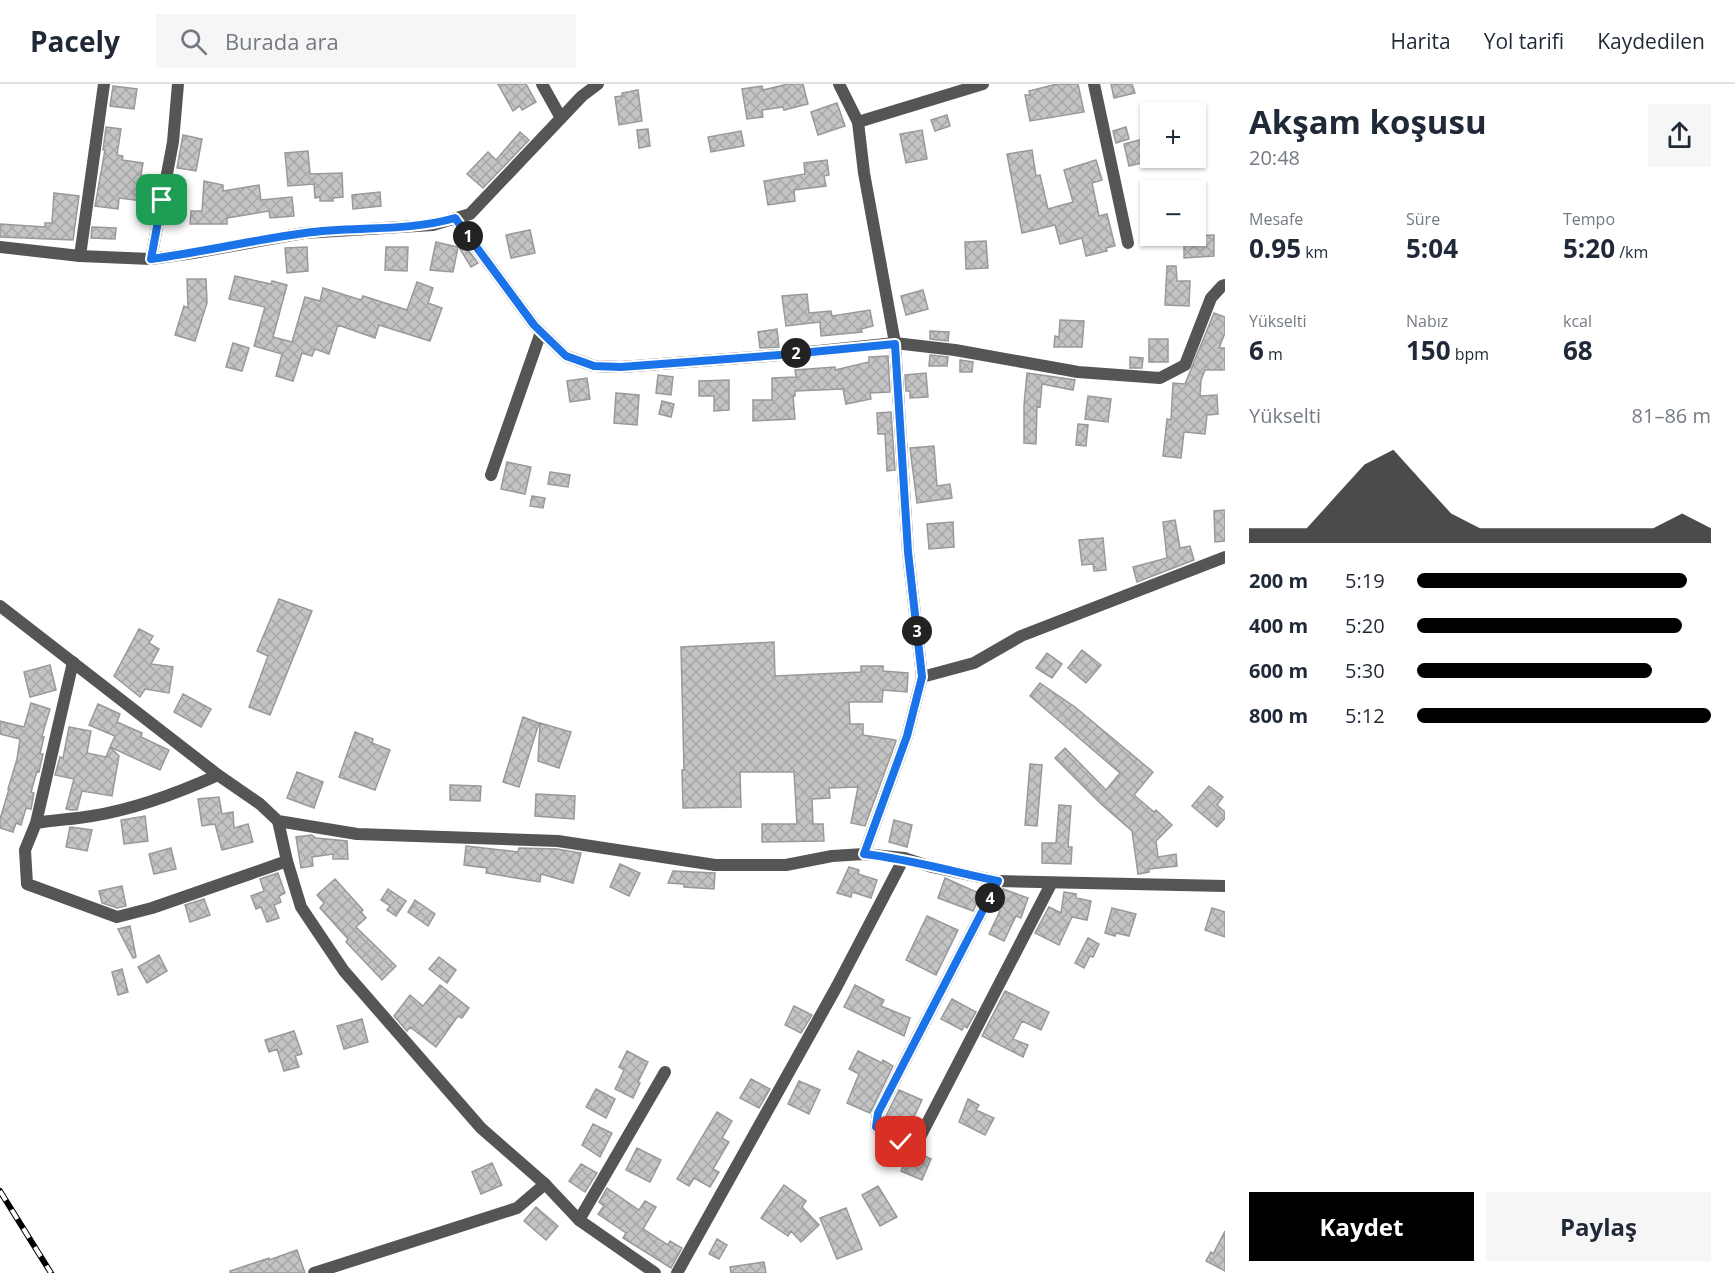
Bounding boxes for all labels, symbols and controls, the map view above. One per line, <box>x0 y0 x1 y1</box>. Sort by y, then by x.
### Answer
search box <box>156 14 576 68</box>
text: Pacely <box>30 22 120 60</box>
icon: search <box>177 25 210 58</box>
text: Burada ara <box>225 26 339 56</box>
text: Harita <box>1390 27 1451 55</box>
text: Yol tarifi <box>1484 27 1564 55</box>
text: Kaydedilen <box>1597 27 1705 55</box>
text: Akşam koşusu <box>1249 99 1487 144</box>
map controls <box>1140 102 1206 246</box>
button: + <box>1140 102 1206 168</box>
button: share <box>1648 104 1711 167</box>
text: 20:48 <box>1249 144 1300 171</box>
pin <box>136 174 187 225</box>
button: − <box>1140 180 1206 246</box>
icon: arrive <box>145 183 178 216</box>
text: Mesafe <box>1249 208 1303 230</box>
text: Süre <box>1406 208 1440 230</box>
text: Tempo <box>1563 208 1615 230</box>
pin: 1 <box>453 221 483 251</box>
text: 1 <box>463 225 473 247</box>
text: 0.95 <box>1249 230 1301 266</box>
text: 5:04 <box>1406 230 1458 266</box>
text: 5:20 <box>1563 230 1615 266</box>
text: km <box>1301 241 1328 263</box>
text: /km <box>1615 241 1648 263</box>
text: Yükselti <box>1249 310 1307 332</box>
text: Nabız <box>1406 310 1448 332</box>
text: kcal <box>1563 310 1592 332</box>
text: 6 <box>1249 332 1264 368</box>
text: 150 <box>1406 332 1451 368</box>
text: 68 <box>1563 332 1593 368</box>
pin: 2 <box>781 338 811 368</box>
text: 2 <box>791 342 801 364</box>
text: m <box>1264 343 1283 365</box>
text: bpm <box>1451 343 1489 365</box>
text: Yükselti <box>1249 402 1321 429</box>
text: 81–86 m <box>1632 402 1711 429</box>
text: 200 m <box>1249 567 1308 594</box>
text: 5:19 <box>1345 567 1385 594</box>
text: 400 m <box>1249 612 1308 639</box>
text: 5:20 <box>1345 612 1385 639</box>
pin: 3 <box>902 616 932 646</box>
text: 3 <box>912 620 922 642</box>
text: 600 m <box>1249 657 1308 684</box>
text: 5:30 <box>1345 657 1385 684</box>
text: 800 m <box>1249 702 1308 729</box>
text: 5:12 <box>1345 702 1385 729</box>
pin: 4 <box>975 883 1005 913</box>
text: 4 <box>985 887 995 909</box>
pin <box>875 1116 926 1167</box>
icon: check <box>884 1125 917 1158</box>
button: Kaydet <box>1249 1192 1474 1261</box>
button: Paylaş <box>1486 1192 1711 1261</box>

